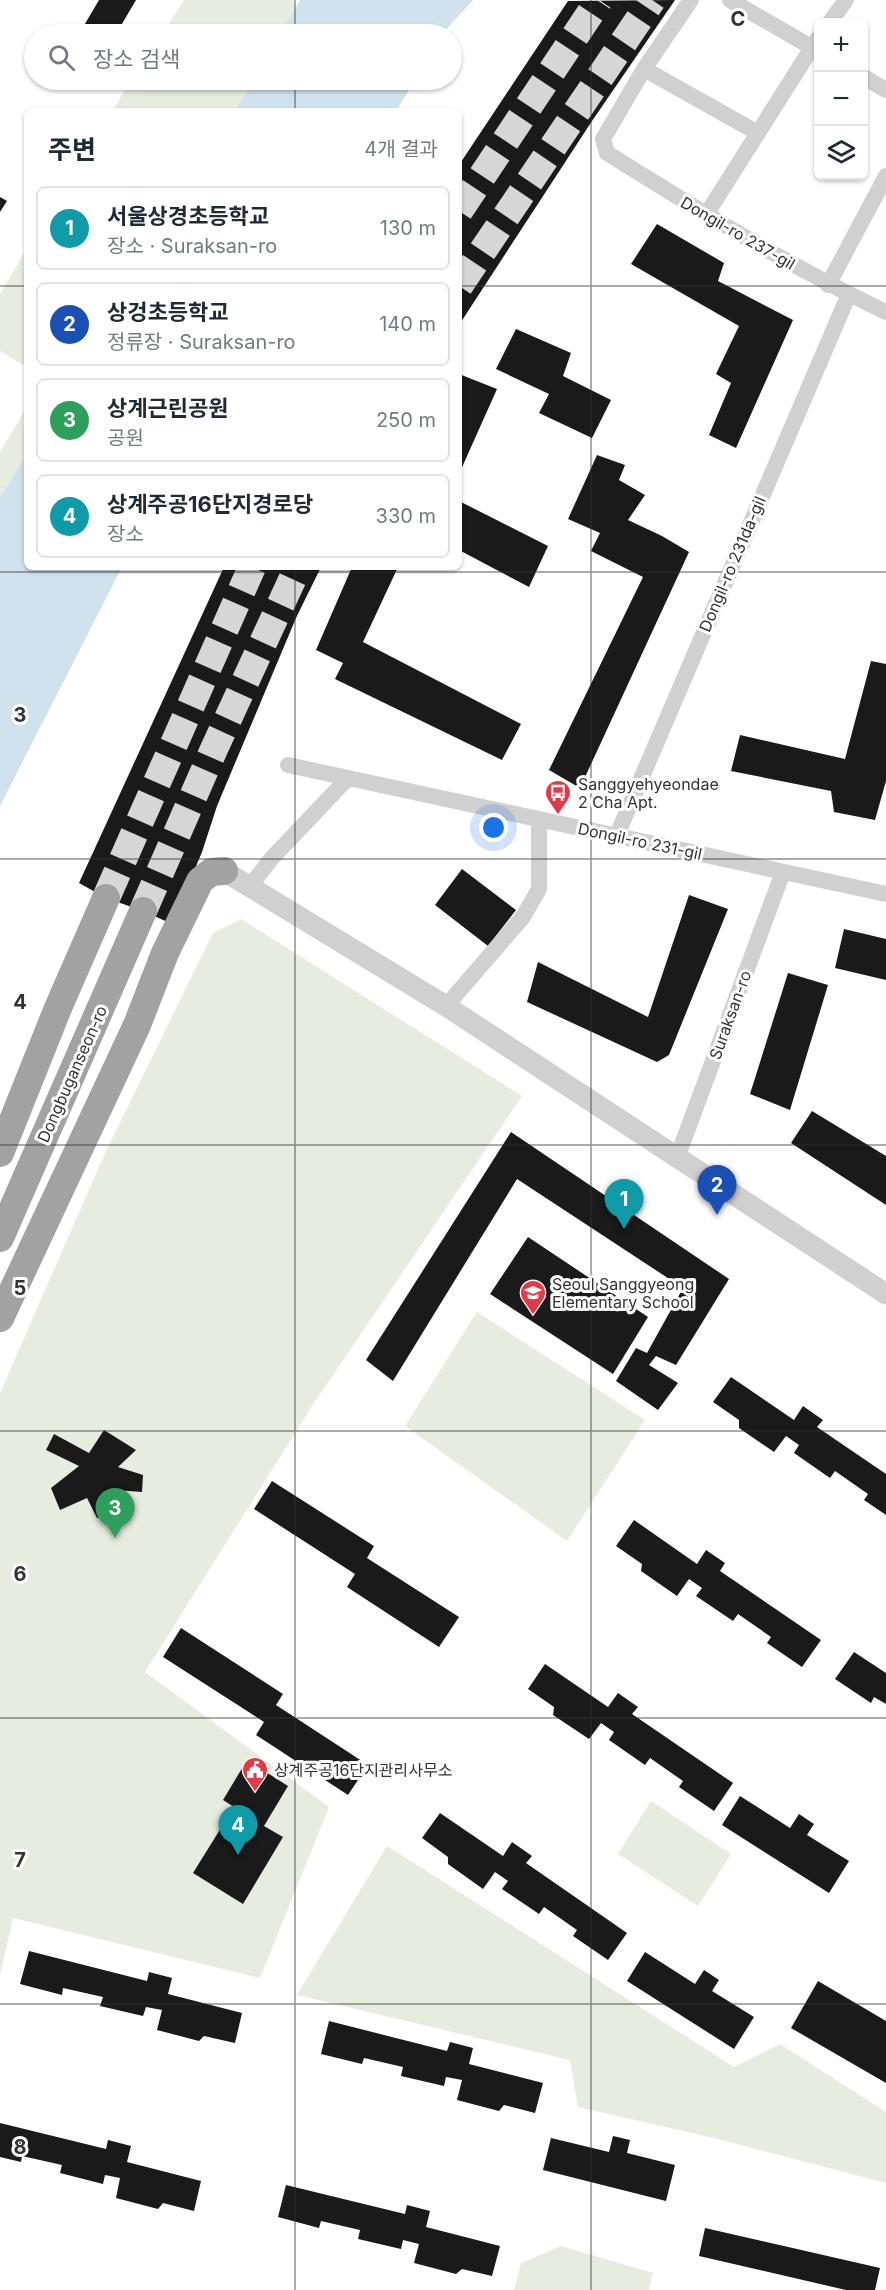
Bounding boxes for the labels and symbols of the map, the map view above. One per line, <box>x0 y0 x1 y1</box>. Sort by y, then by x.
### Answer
text: C <box>731 7 745 31</box>
street label: Dongil-ro 237-gil <box>677 192 799 274</box>
street label: Dongil-ro 231da-gil <box>694 493 770 635</box>
text: 3 <box>14 703 26 727</box>
place label: Sanggyehyeondae 2 Cha Apt. <box>578 774 719 812</box>
bus stop icon: Sanggyehyeondae 2 Cha Apt. <box>543 778 573 816</box>
your location <box>479 813 508 842</box>
street label: Dongil-ro 231-gil <box>576 818 704 864</box>
street label: Suraksan-ro <box>705 968 755 1062</box>
text: 4 <box>13 990 27 1014</box>
street label: Dongbuganseon-ro <box>33 1003 111 1145</box>
pin: 2 <box>698 1166 736 1215</box>
pin: 1 <box>604 1180 644 1229</box>
place label: Seoul Sanggyeong Elementary School <box>552 1274 694 1312</box>
text: 5 <box>14 1276 26 1300</box>
school or university icon: Seoul Sanggyeong Elementary School <box>518 1278 548 1316</box>
pin: 3 <box>96 1488 134 1538</box>
text: 6 <box>14 1562 27 1586</box>
public building icon: 상계주공16단지관리사무소 <box>240 1755 270 1793</box>
place label: 상계주공16단지관리사무소 <box>274 1760 452 1780</box>
pin: 4 <box>218 1806 258 1855</box>
text: 7 <box>14 1848 26 1872</box>
text: 8 <box>13 2135 27 2159</box>

